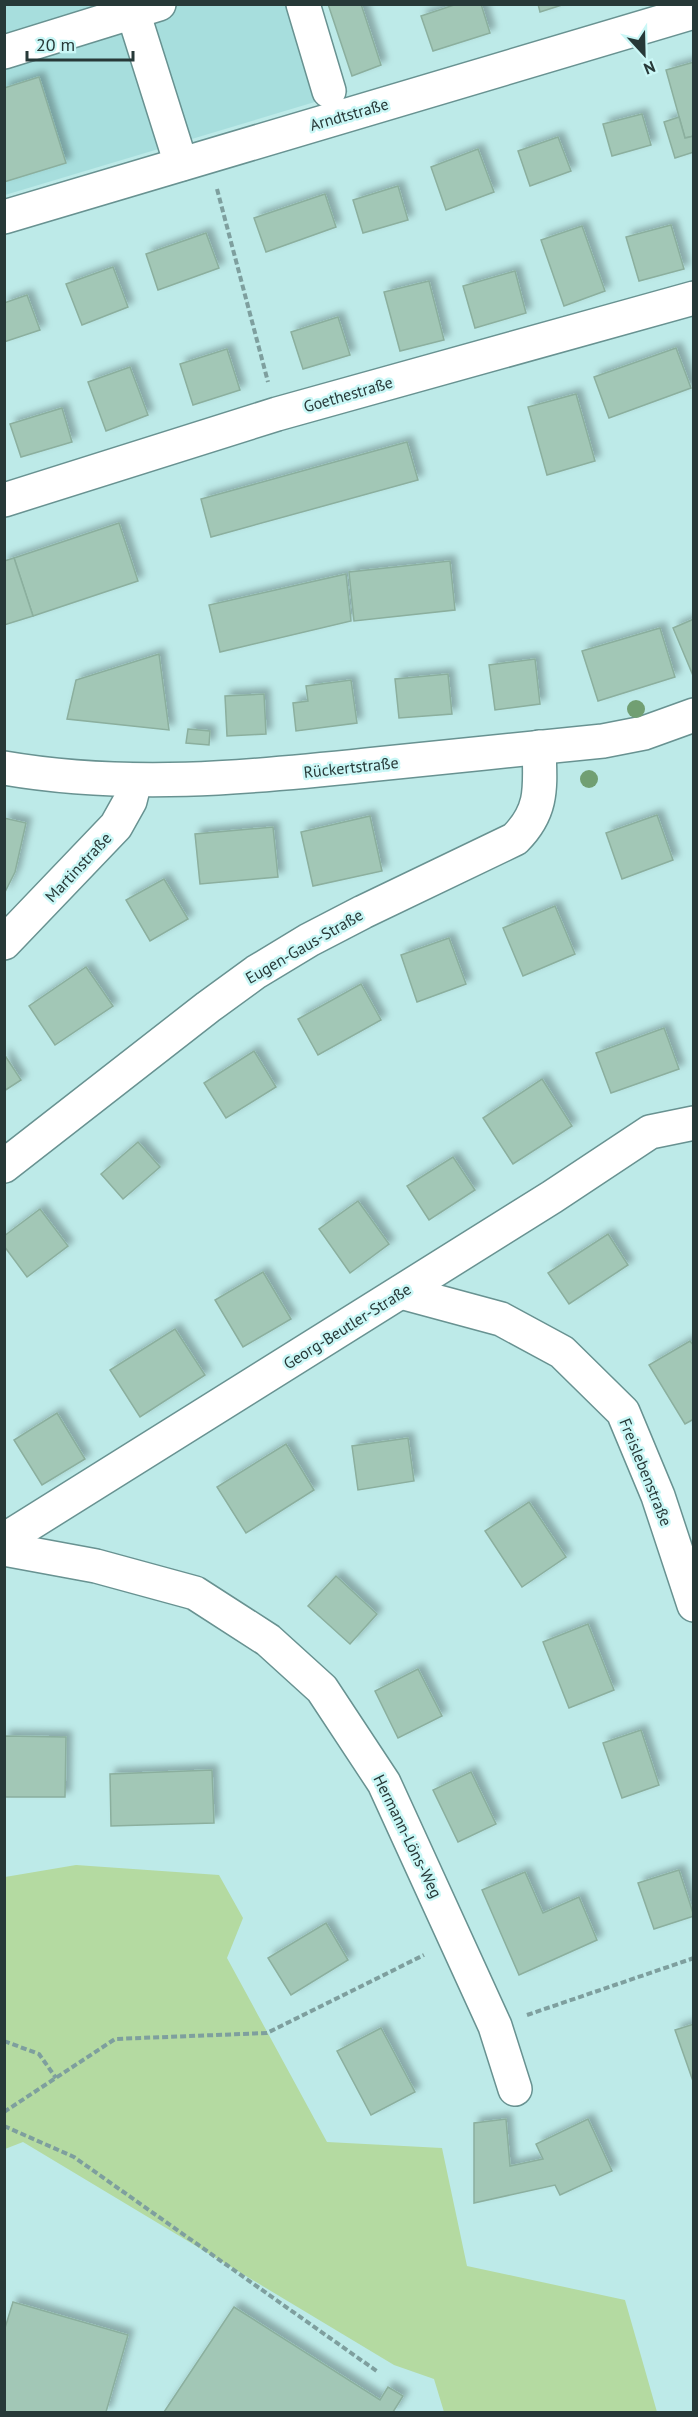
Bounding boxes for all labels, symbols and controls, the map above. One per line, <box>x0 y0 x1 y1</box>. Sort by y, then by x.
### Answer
scale bar <box>27 24 134 62</box>
north arrow <box>614 24 674 84</box>
text: 20 m <box>36 33 75 56</box>
text: N <box>641 57 658 79</box>
street label: Arndtstraße <box>307 93 391 135</box>
street label: Goethestraße <box>301 372 395 416</box>
street label: Rückertstraße <box>303 752 399 782</box>
street label: Martinstraße <box>41 828 115 906</box>
street label: Eugen-Gaus-Straße <box>242 904 366 988</box>
street label: Georg-Beutler-Straße <box>280 1279 414 1373</box>
street label: Freislebenstraße <box>615 1415 677 1529</box>
street label: Hermann-Löns-Weg <box>369 1771 447 1901</box>

